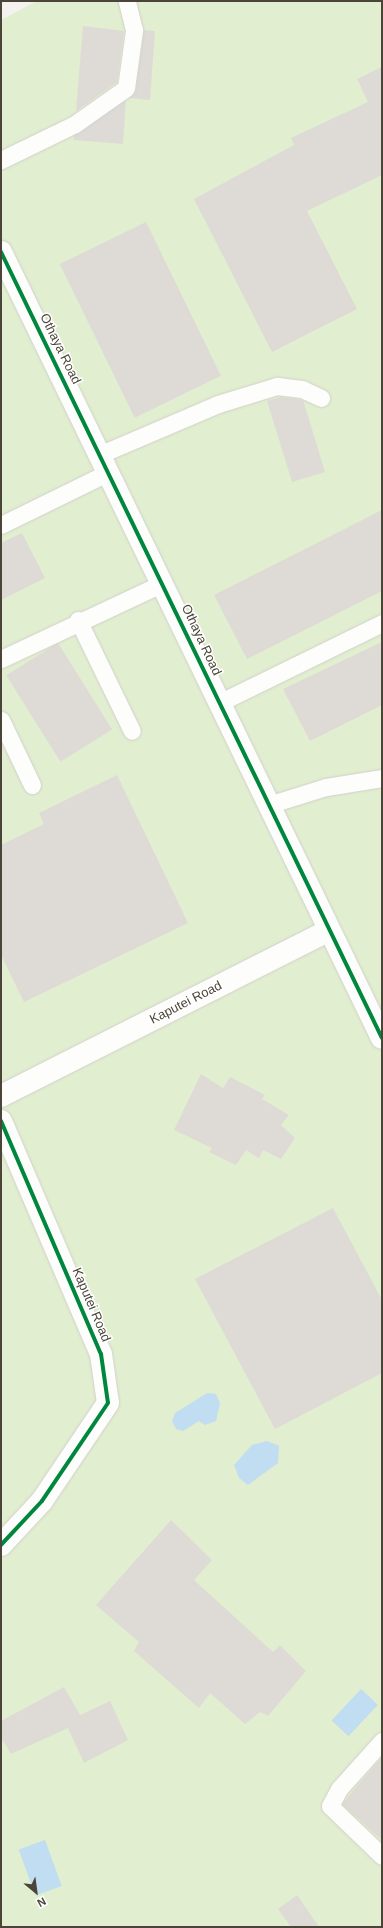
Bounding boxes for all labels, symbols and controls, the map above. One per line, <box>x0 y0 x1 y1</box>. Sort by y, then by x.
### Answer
street label: Othaya Road <box>36 311 84 387</box>
street label: Othaya Road <box>178 602 224 678</box>
street label: Kaputei Road <box>147 978 225 1028</box>
street label: Kaputei Road <box>68 1266 114 1344</box>
north arrow <box>16 1872 56 1912</box>
text: N <box>35 1895 48 1910</box>

